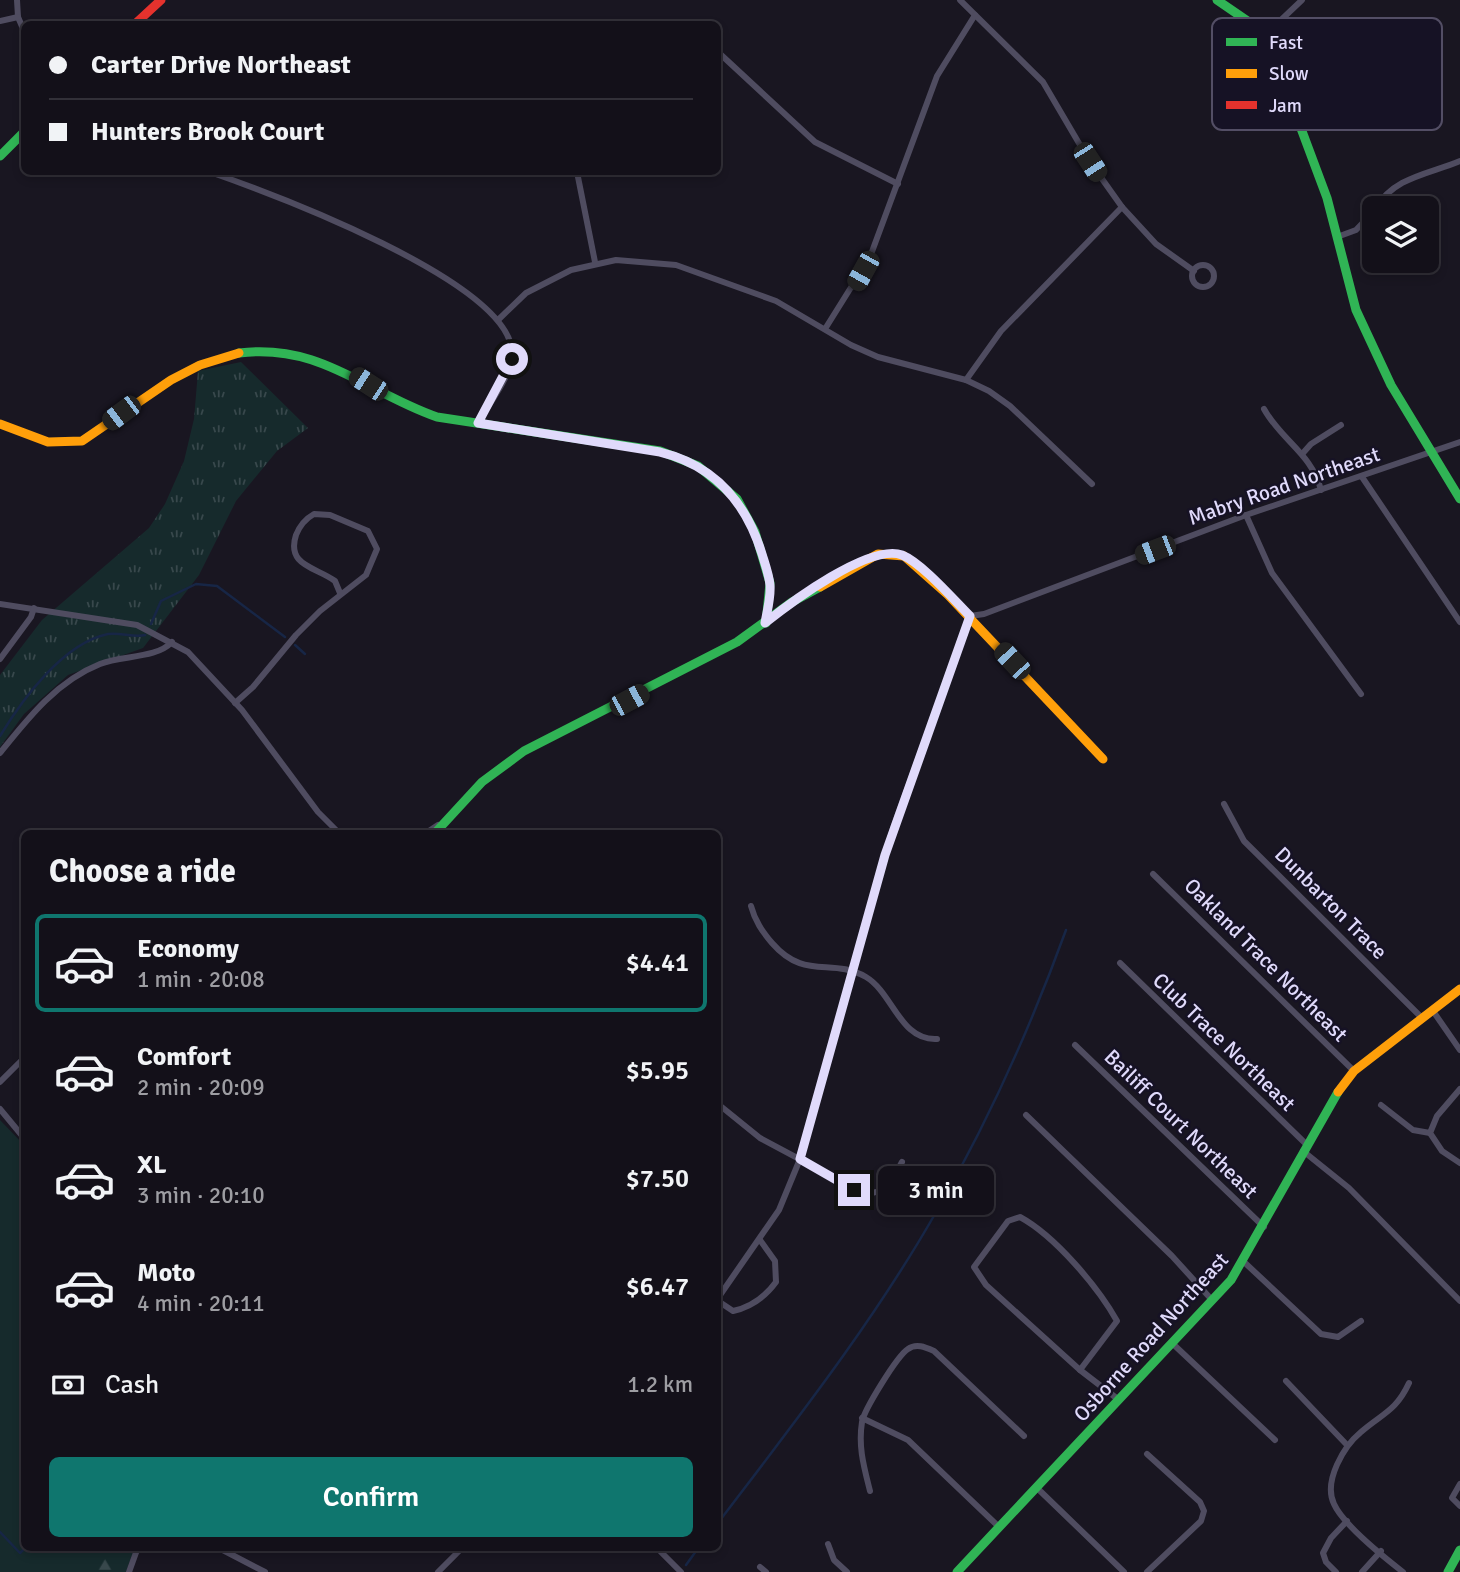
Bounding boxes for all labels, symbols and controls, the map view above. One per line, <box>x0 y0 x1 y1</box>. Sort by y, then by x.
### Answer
legend <box>1212 18 1442 130</box>
text: Fast <box>1269 31 1303 55</box>
text: Carter Drive Northeast <box>91 49 351 81</box>
text: Slow <box>1269 62 1309 86</box>
text: Jam <box>1269 94 1302 118</box>
text: Hunters Brook Court <box>91 116 324 148</box>
car <box>1070 139 1111 185</box>
map controls <box>1362 196 1439 273</box>
button: layers <box>1362 196 1439 273</box>
car <box>844 248 883 294</box>
route start <box>496 343 528 375</box>
car <box>345 364 392 404</box>
car <box>98 392 145 434</box>
street label: Mabry Road Northeast <box>1185 441 1383 531</box>
car <box>1132 533 1179 567</box>
car <box>990 638 1035 684</box>
car <box>606 681 653 719</box>
street label: Dunbarton Trace <box>1269 841 1393 965</box>
text: Choose a ride <box>49 852 236 891</box>
street label: Oakland Trace Northeast <box>1179 873 1353 1047</box>
icon: car <box>53 932 116 995</box>
text: Economy <box>137 933 239 965</box>
text: $4.41 <box>626 947 689 979</box>
text: 1 min · 20:08 <box>137 965 265 994</box>
street label: Club Trace Northeast <box>1147 967 1301 1117</box>
icon: car <box>53 1040 116 1103</box>
text: Comfort <box>137 1041 231 1073</box>
street label: Bailiff Court Northeast <box>1099 1044 1263 1204</box>
text: $5.95 <box>626 1055 689 1087</box>
text: 2 min · 20:09 <box>137 1073 265 1102</box>
icon: car <box>53 1148 116 1211</box>
text: XL <box>137 1149 167 1181</box>
text: $7.50 <box>626 1163 689 1195</box>
callout: 3 min <box>878 1166 994 1214</box>
route end <box>838 1174 870 1206</box>
text: 3 min <box>908 1176 964 1205</box>
text: 3 min · 20:10 <box>137 1181 265 1210</box>
street label: Osborne Road Northeast <box>1068 1247 1234 1427</box>
icon: car <box>53 1256 116 1319</box>
text: Moto <box>137 1257 195 1289</box>
text: $6.47 <box>626 1271 689 1303</box>
text: 4 min · 20:11 <box>137 1289 265 1318</box>
icon: cash <box>49 1366 87 1404</box>
text: Cash <box>105 1369 159 1401</box>
text: 1.2 km <box>627 1370 693 1399</box>
button: Confirm <box>49 1457 693 1537</box>

